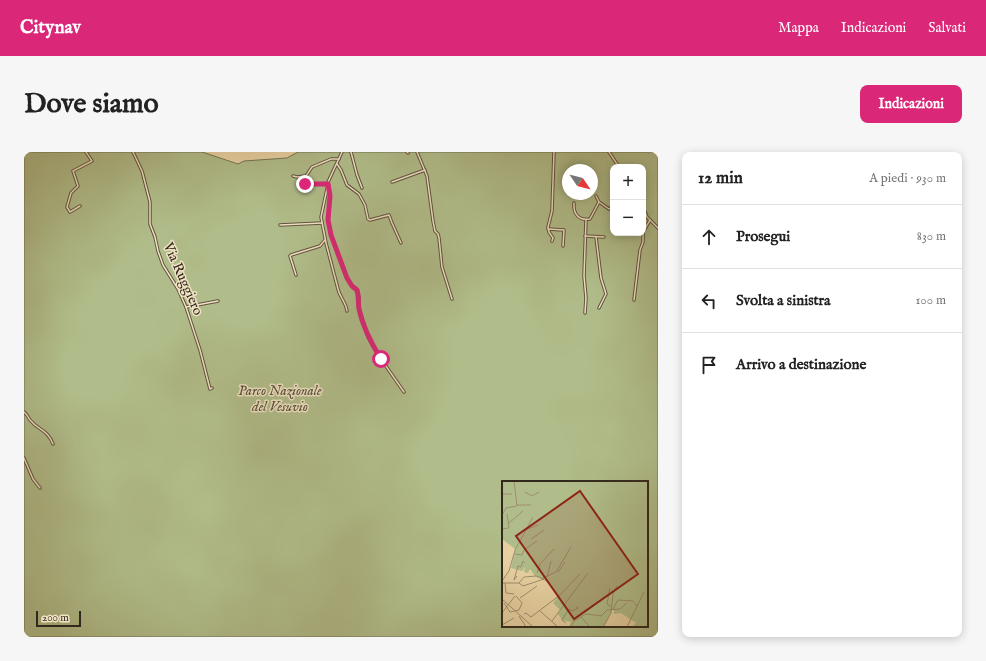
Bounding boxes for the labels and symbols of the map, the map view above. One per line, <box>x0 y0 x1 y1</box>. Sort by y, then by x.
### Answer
north arrow <box>562 164 598 200</box>
route end <box>296 175 314 193</box>
street label: Via Ruggiero <box>159 239 207 319</box>
route start <box>372 350 390 368</box>
park label: Parco Nazionale del Vesuvio <box>238 382 322 416</box>
inset map <box>502 481 648 627</box>
scale bar <box>36 609 81 628</box>

